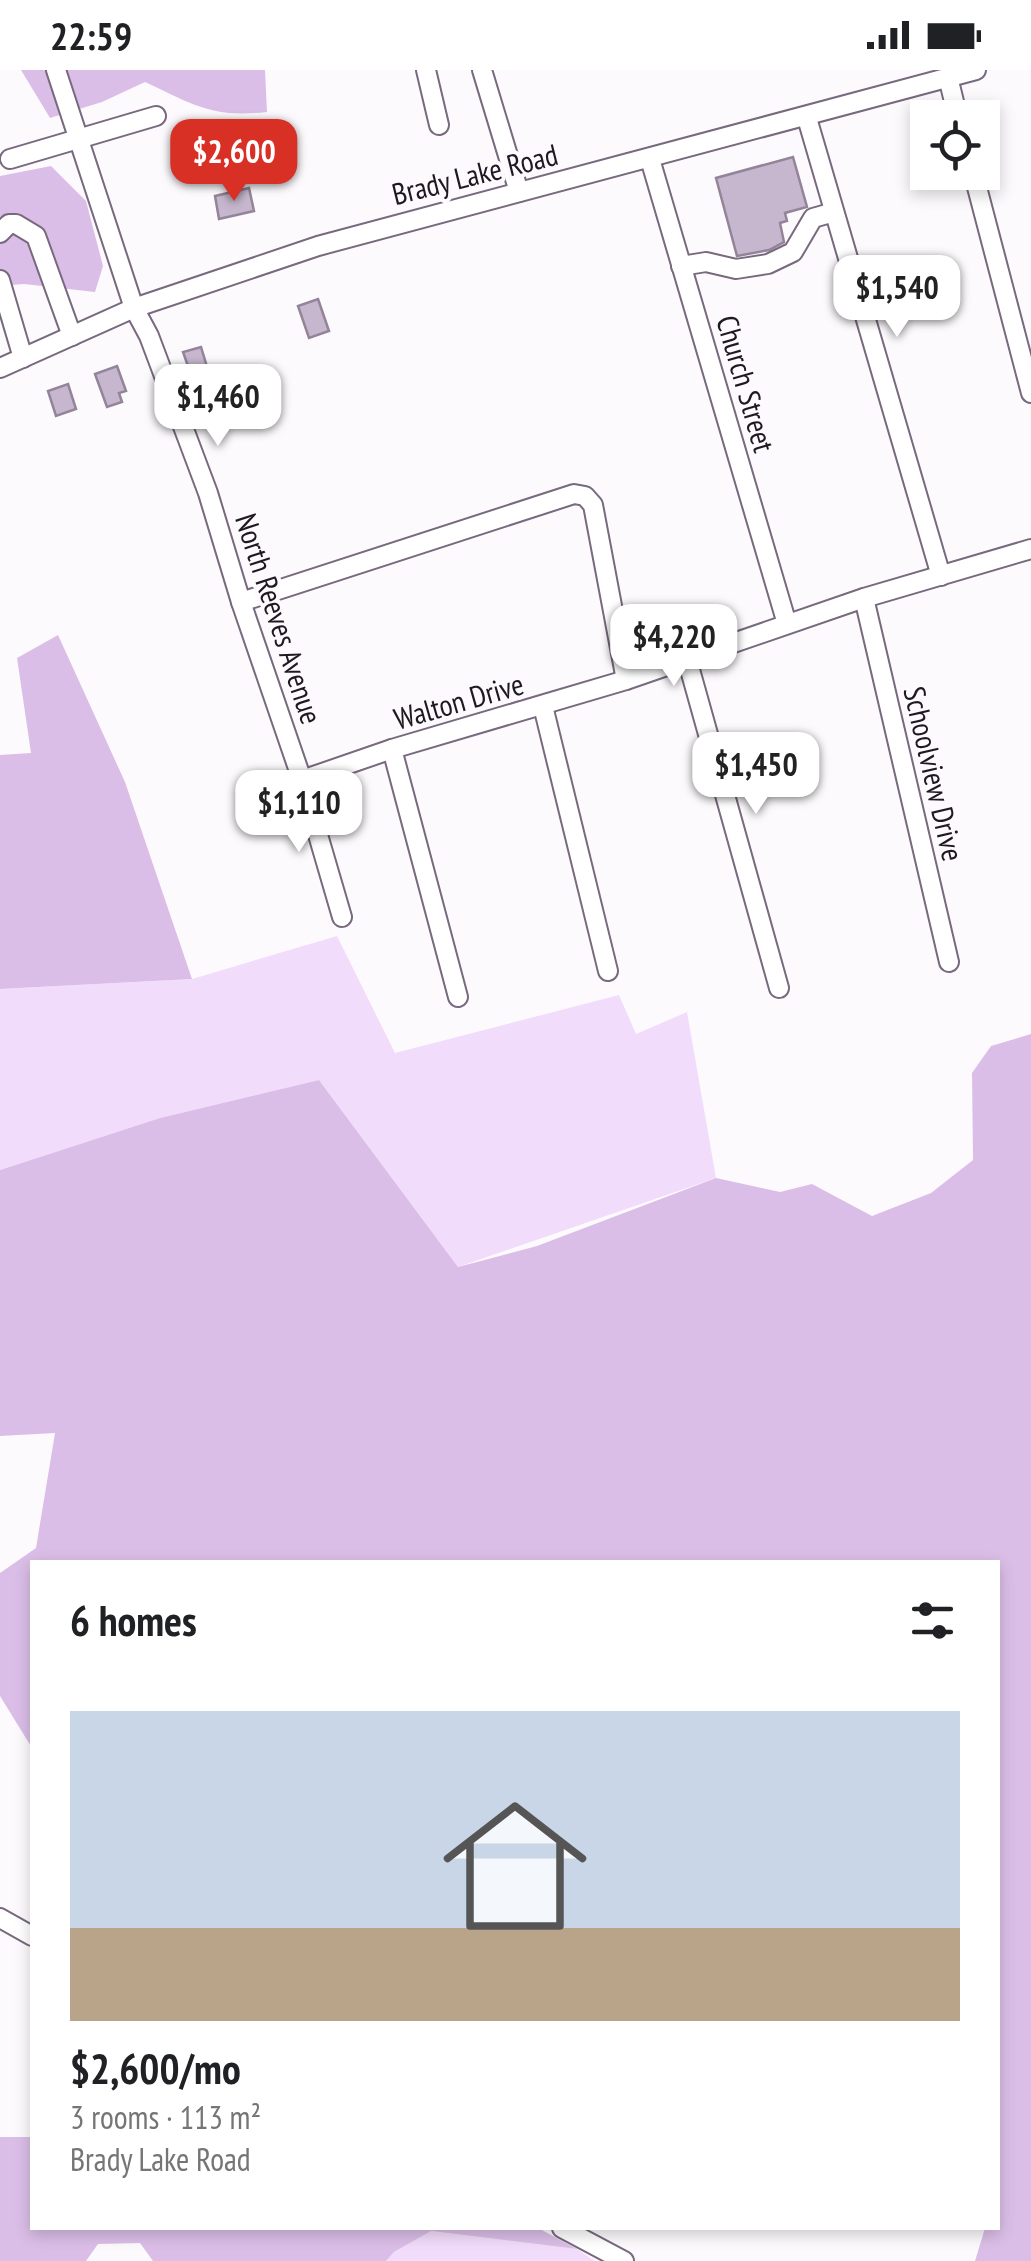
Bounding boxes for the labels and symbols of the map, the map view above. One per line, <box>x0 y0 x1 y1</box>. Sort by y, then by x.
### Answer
pin: $2,600 <box>153 119 315 204</box>
street label: Brady Lake Road <box>388 134 562 213</box>
pin: $1,540 <box>816 255 978 340</box>
street label: Church Street <box>708 311 785 457</box>
pin: $1,460 <box>137 364 299 449</box>
street label: North Reeves Avenue <box>227 509 332 729</box>
pin: $4,220 <box>593 604 755 689</box>
street label: Walton Drive <box>389 663 528 738</box>
street label: Schoolview Drive <box>895 683 973 865</box>
pin: $1,450 <box>675 732 837 817</box>
pin: $1,110 <box>218 770 380 855</box>

